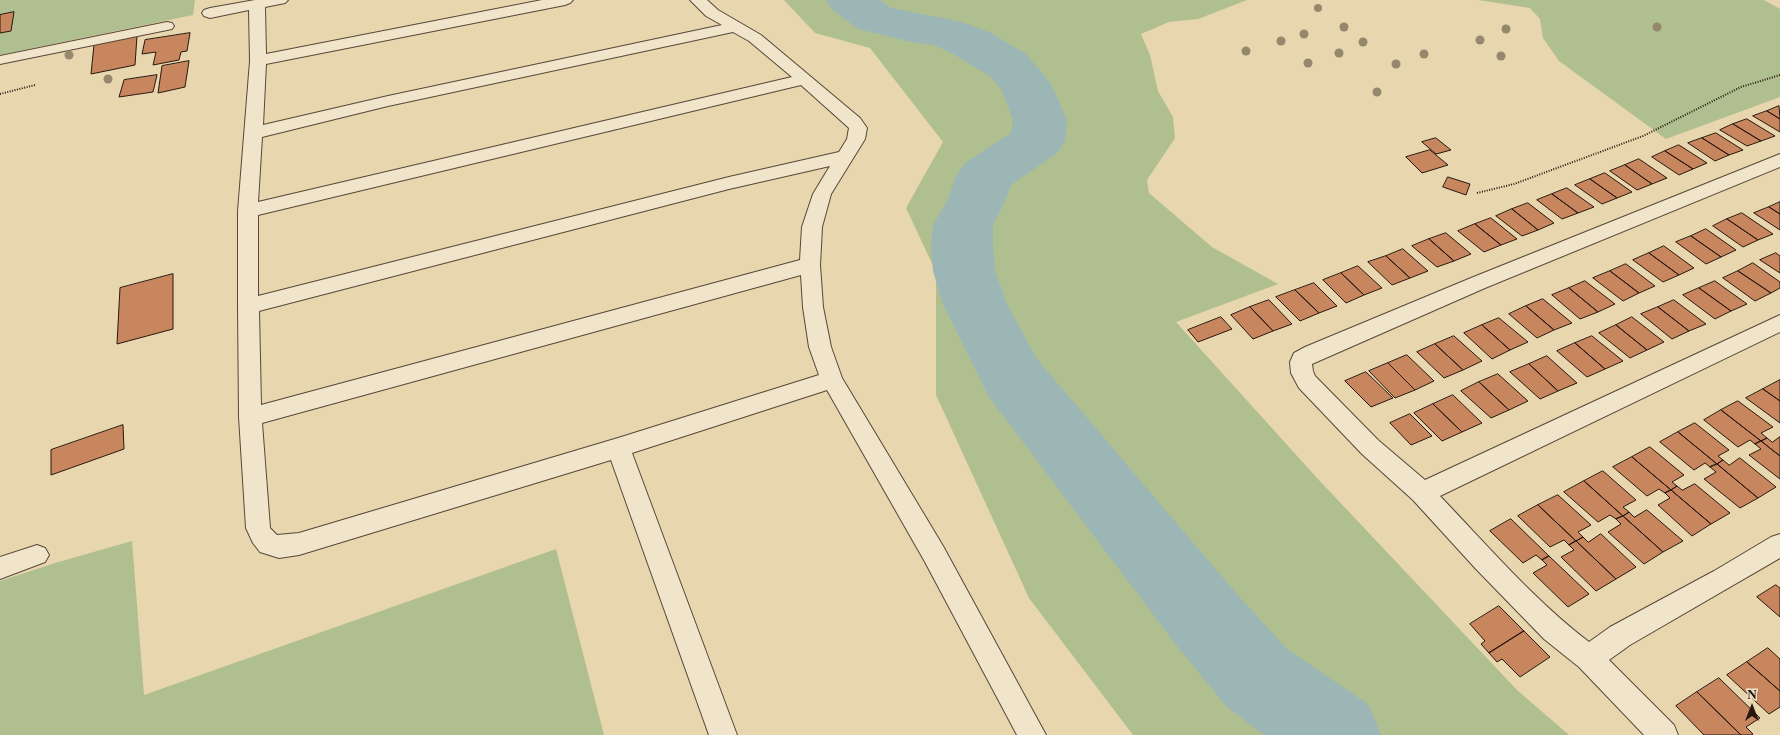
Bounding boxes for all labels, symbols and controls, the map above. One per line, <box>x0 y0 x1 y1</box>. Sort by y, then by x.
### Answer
north arrow <box>1732 687 1772 727</box>
text: N <box>1747 688 1757 702</box>

